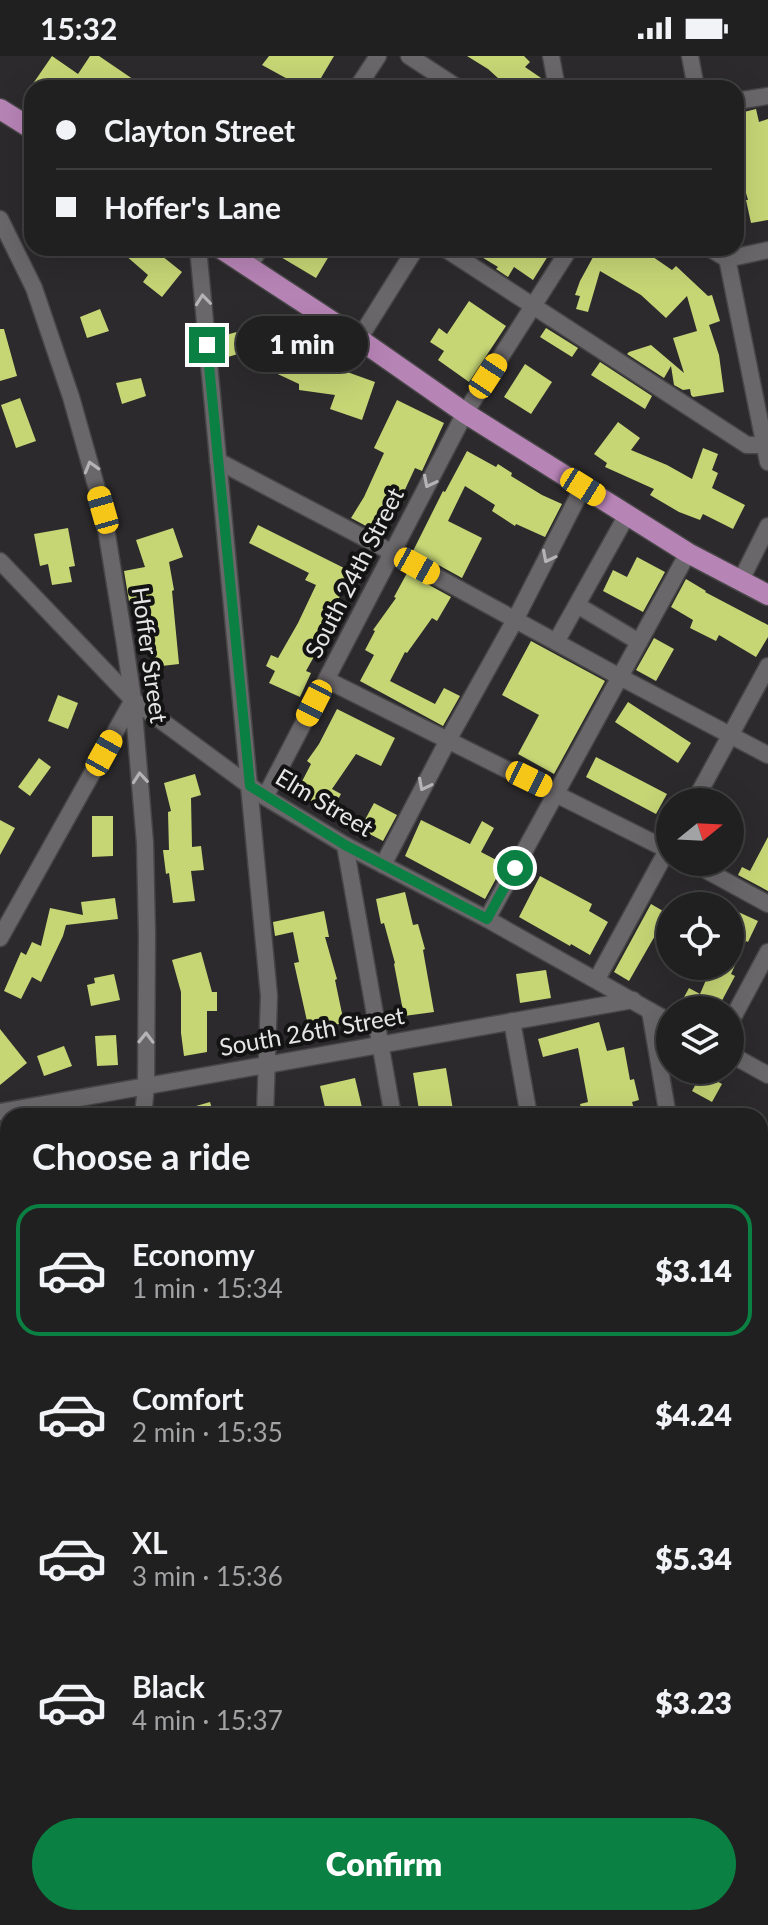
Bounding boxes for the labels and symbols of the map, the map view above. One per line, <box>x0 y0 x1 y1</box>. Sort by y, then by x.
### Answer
one-way arrow <box>194 293 211 306</box>
callout: 1 min <box>235 317 367 373</box>
route end <box>189 327 225 363</box>
car <box>465 349 511 403</box>
one-way arrow <box>83 460 100 474</box>
car <box>556 464 610 510</box>
one-way arrow <box>423 474 439 488</box>
street label: South 24th Street <box>298 482 409 662</box>
car <box>85 484 121 536</box>
car <box>390 544 444 588</box>
one-way arrow <box>542 548 557 563</box>
street label: Hoffer Street <box>127 585 174 725</box>
car <box>292 676 336 730</box>
car <box>82 726 126 780</box>
car <box>502 758 556 800</box>
street label: Elm Street <box>271 761 379 842</box>
one-way arrow <box>132 771 149 784</box>
one-way arrow <box>419 777 434 792</box>
north arrow <box>656 788 744 876</box>
route start <box>497 850 533 886</box>
street label: South 26th Street <box>217 1000 407 1061</box>
one-way arrow <box>137 1031 155 1044</box>

